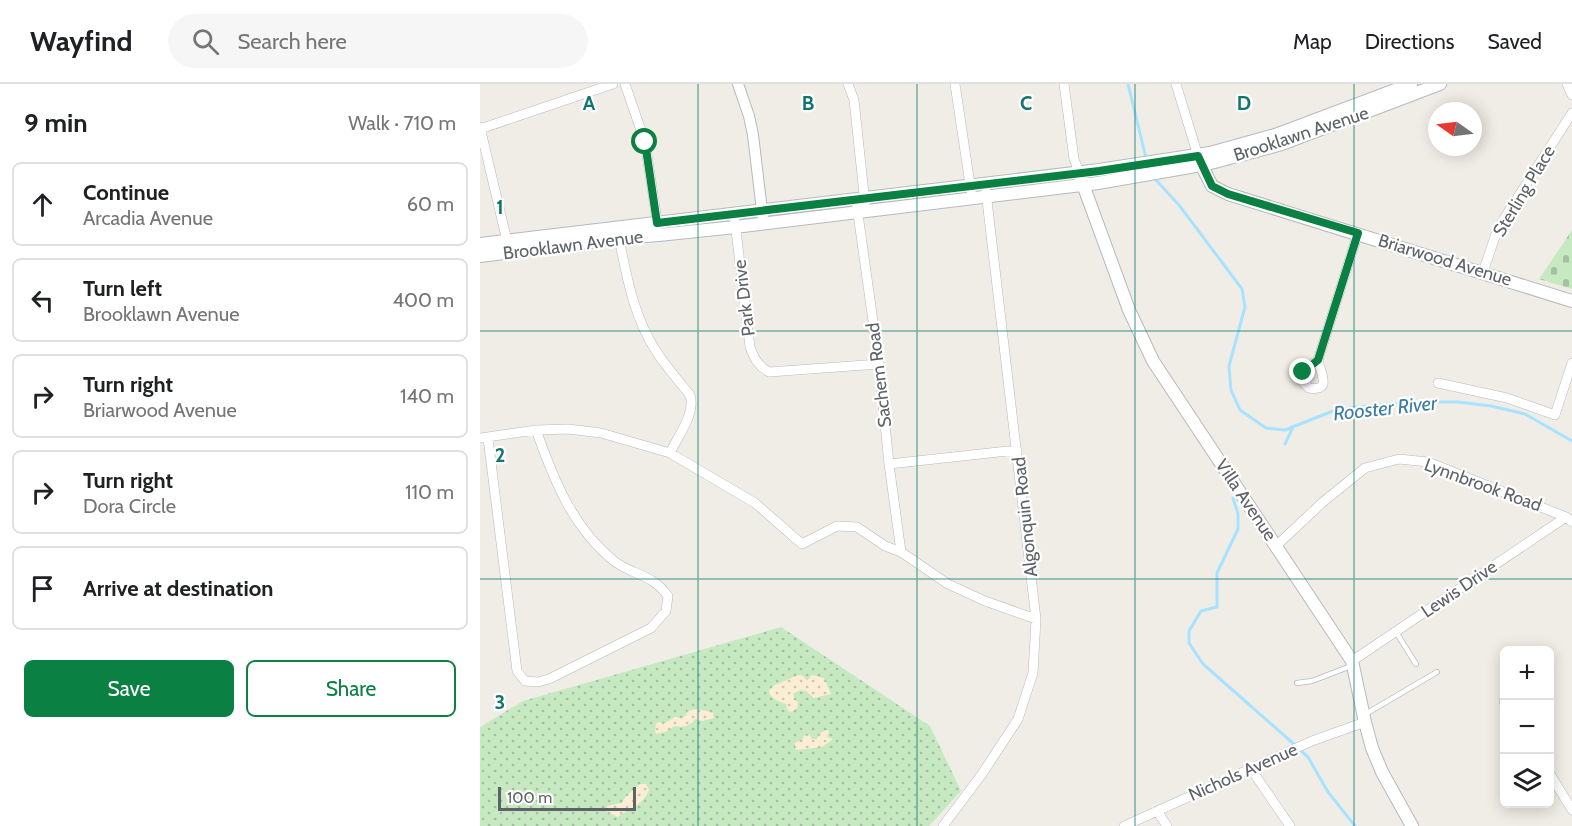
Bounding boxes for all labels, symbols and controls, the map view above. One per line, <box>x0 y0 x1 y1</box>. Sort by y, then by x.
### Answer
search box <box>168 14 588 68</box>
text: Wayfind <box>30 24 132 58</box>
icon: search <box>189 25 222 58</box>
text: Search here <box>237 28 347 55</box>
text: Map <box>1293 29 1332 54</box>
text: Directions <box>1365 29 1454 54</box>
text: Saved <box>1487 29 1542 54</box>
text: A <box>583 91 596 115</box>
text: B <box>802 91 814 115</box>
text: C <box>1020 91 1032 115</box>
text: D <box>1237 91 1251 115</box>
street label: Brooklawn Avenue <box>1231 102 1371 166</box>
north arrow <box>1428 102 1482 156</box>
text: 9 min <box>24 107 88 139</box>
text: Walk · 710 m <box>348 111 456 135</box>
route start <box>631 128 657 154</box>
street label: Sterling Place <box>1488 141 1560 241</box>
text: Continue <box>83 179 169 206</box>
icon: ahead <box>26 188 59 221</box>
text: 60 m <box>407 192 454 216</box>
text: 1 <box>496 195 504 219</box>
text: Arcadia Avenue <box>83 206 213 230</box>
street label: Brooklawn Avenue <box>502 225 644 265</box>
street label: Briarwood Avenue <box>1376 229 1514 291</box>
street label: Park Drive <box>728 259 760 337</box>
text: Turn left <box>83 275 162 302</box>
icon: left <box>26 284 59 317</box>
text: 400 m <box>392 288 454 312</box>
text: Brooklawn Avenue <box>83 302 240 326</box>
street label: Sachem Road <box>862 321 896 429</box>
route end <box>1289 358 1315 384</box>
text: Turn right <box>83 371 173 398</box>
icon: right <box>26 380 59 413</box>
text: 140 m <box>400 384 454 408</box>
water label: Rooster River <box>1332 391 1439 425</box>
text: Briarwood Avenue <box>83 398 237 422</box>
text: 2 <box>495 443 505 467</box>
street label: Lynnbrook Road <box>1421 454 1545 516</box>
street label: Villa Avenue <box>1211 455 1281 545</box>
street label: Algonquin Road <box>1008 456 1042 578</box>
text: Turn right <box>83 467 173 494</box>
icon: right <box>26 476 59 509</box>
text: 110 m <box>405 480 454 504</box>
text: Dora Circle <box>83 494 176 518</box>
street label: Lewis Drive <box>1417 556 1501 622</box>
icon: arrive <box>26 572 59 605</box>
text: Arrive at destination <box>83 575 273 602</box>
map controls <box>1500 646 1554 808</box>
button: + <box>1500 646 1554 700</box>
button: Save <box>24 660 234 717</box>
button: Share <box>246 660 456 717</box>
text: 3 <box>495 690 505 714</box>
button: − <box>1500 700 1554 754</box>
street label: Nichols Avenue <box>1185 738 1301 806</box>
button: layers <box>1500 754 1554 808</box>
scale bar <box>498 784 636 812</box>
text: 100 m <box>507 788 552 807</box>

